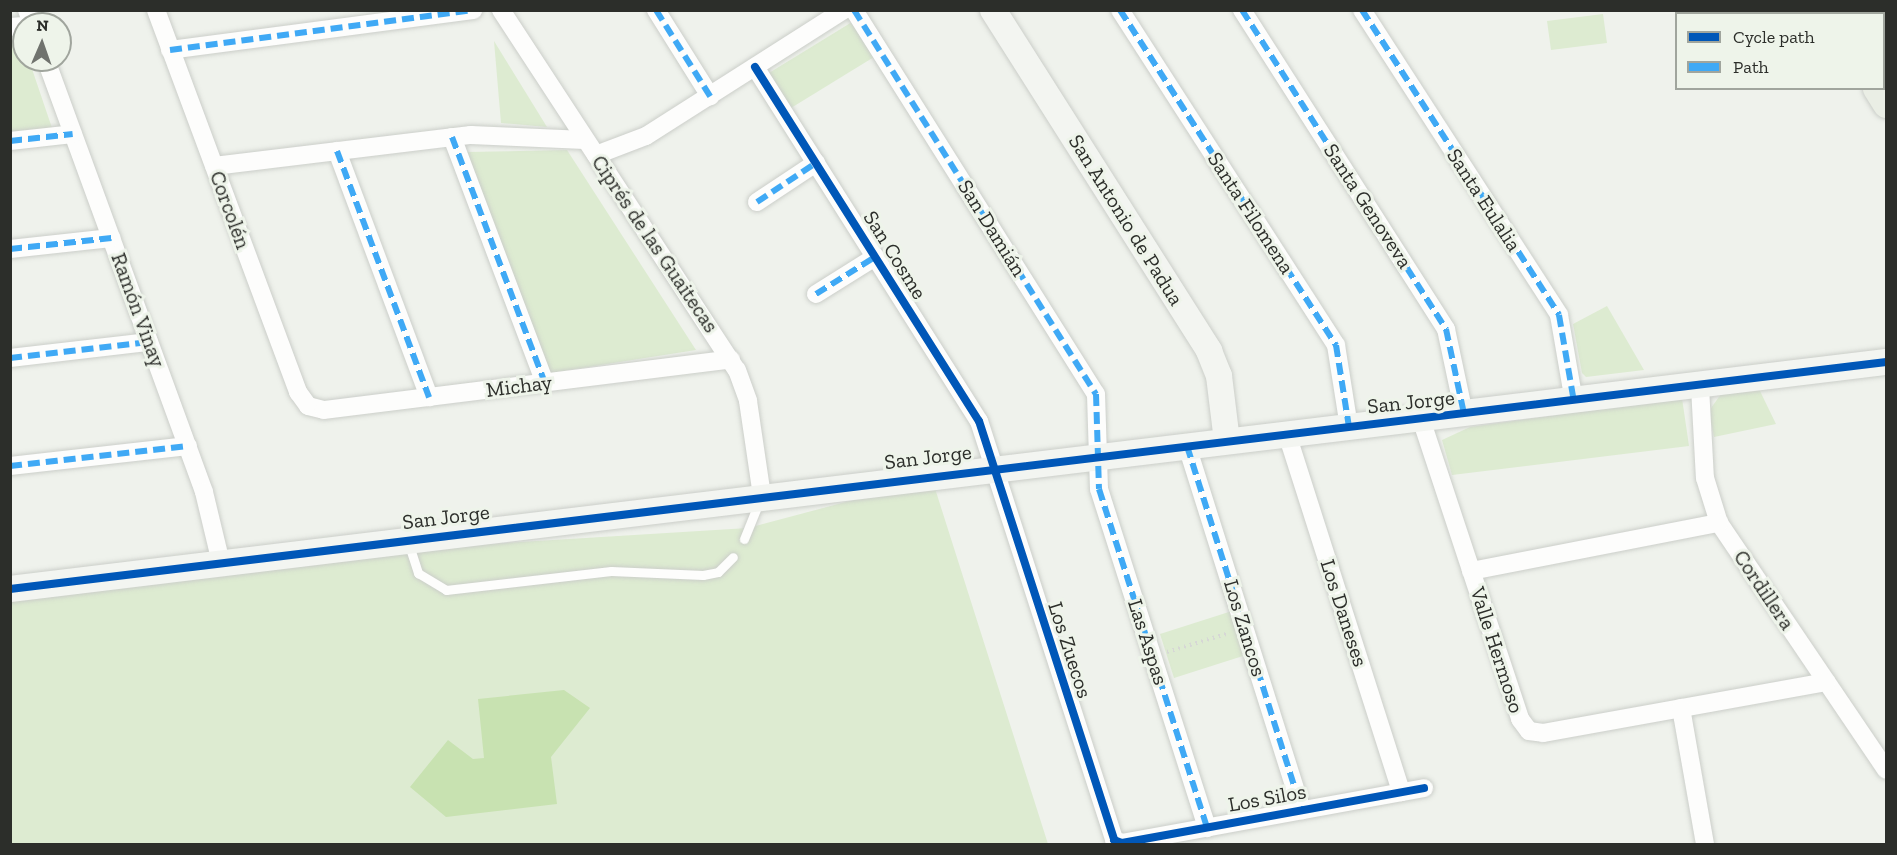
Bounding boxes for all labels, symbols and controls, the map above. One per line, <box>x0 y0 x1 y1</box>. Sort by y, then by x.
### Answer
north arrow <box>12 12 72 72</box>
legend <box>1675 12 1885 90</box>
text: N <box>36 16 49 35</box>
text: Cycle path <box>1733 26 1815 48</box>
text: Path <box>1733 56 1769 78</box>
street label: San Antonio de Padua <box>1063 130 1189 310</box>
street label: Santa Genoveva <box>1318 139 1418 273</box>
street label: Santa Eulalia <box>1441 144 1527 256</box>
street label: Santa Filomena <box>1202 147 1300 279</box>
street label: Ciprés de las Guaitecas <box>586 151 724 337</box>
street label: Corcolén <box>204 168 256 252</box>
street label: San Damián <box>952 175 1032 281</box>
street label: San Cosme <box>858 206 932 304</box>
street label: Ramón Vinay <box>106 249 170 371</box>
street label: Michay <box>485 369 553 403</box>
street label: San Jorge <box>1366 385 1456 419</box>
street label: San Jorge <box>883 439 973 475</box>
street label: San Jorge <box>401 499 491 535</box>
street label: Cordillera <box>1728 545 1800 635</box>
street label: Los Daneses <box>1315 556 1373 670</box>
street label: Los Zancos <box>1218 576 1272 680</box>
street label: Valle Hermoso <box>1465 584 1529 716</box>
street label: Las Aspas <box>1122 596 1174 688</box>
street label: Los Zuecos <box>1043 599 1097 701</box>
street label: Los Silos <box>1226 779 1308 817</box>

